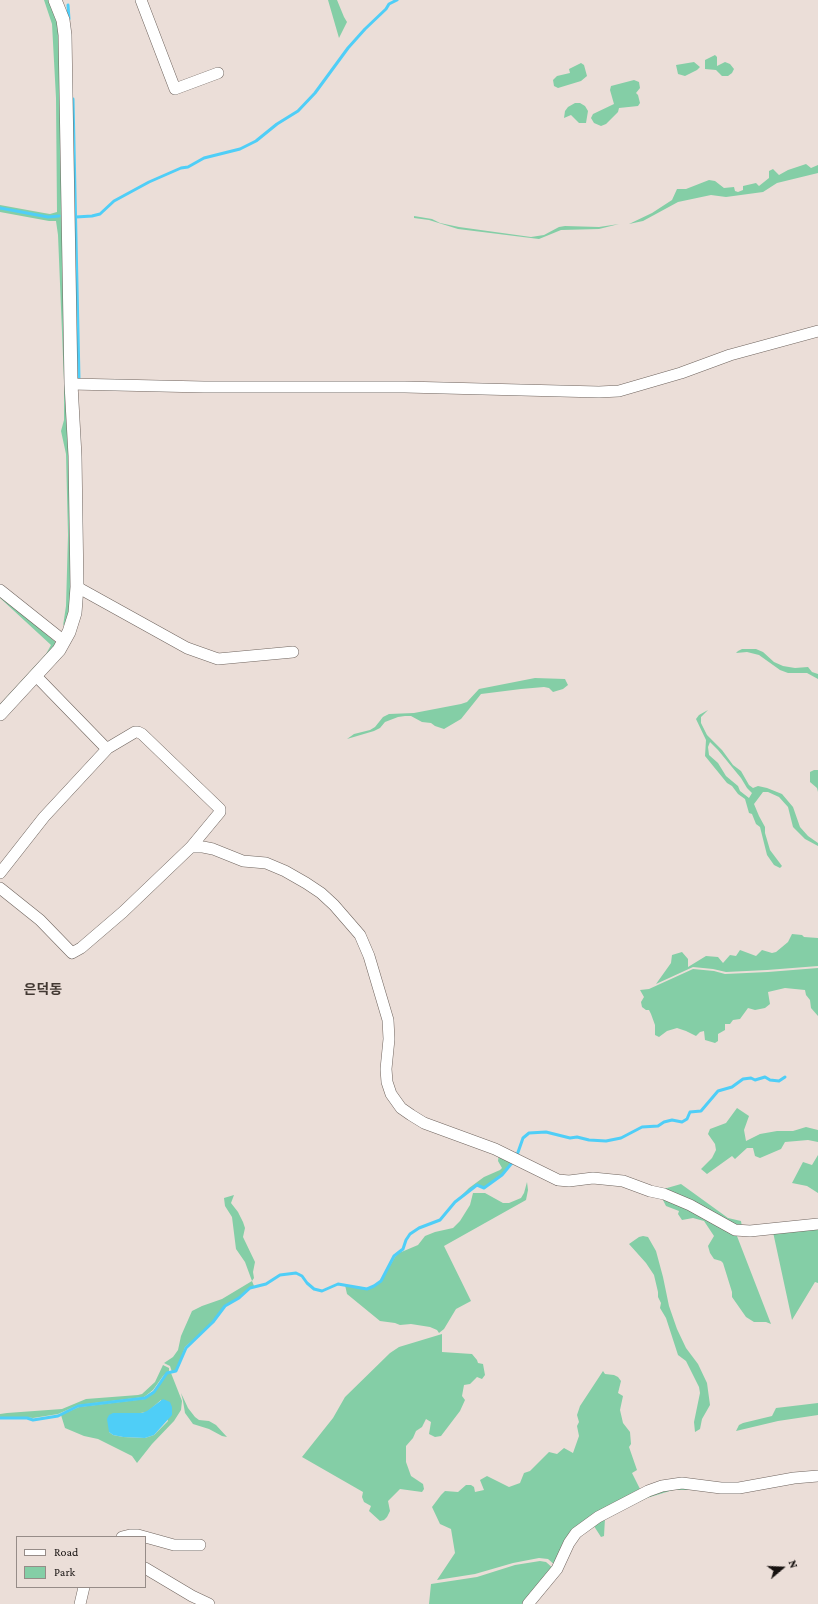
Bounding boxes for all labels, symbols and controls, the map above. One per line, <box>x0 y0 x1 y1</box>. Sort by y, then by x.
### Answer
district label: 은덕동 <box>24 982 62 998</box>
legend <box>16 1536 146 1588</box>
text: Road <box>54 1545 78 1559</box>
north arrow <box>762 1548 802 1588</box>
text: N <box>786 1559 800 1570</box>
text: Park <box>54 1565 75 1579</box>

